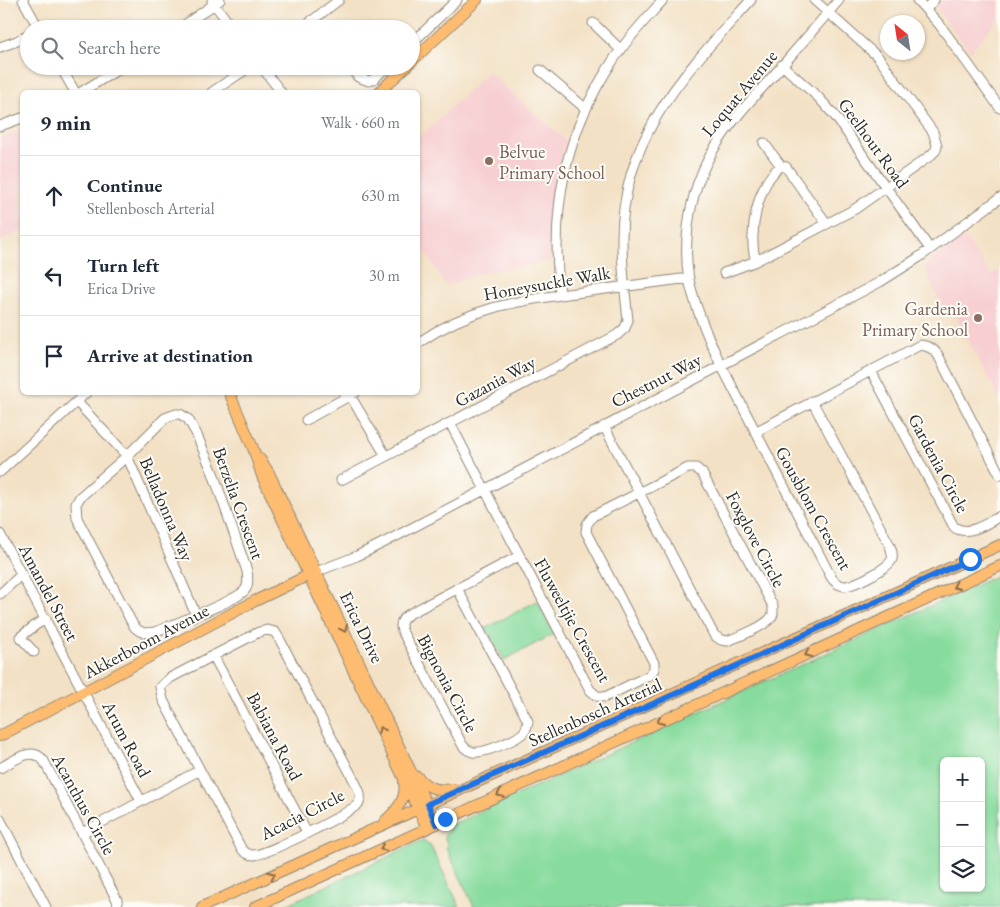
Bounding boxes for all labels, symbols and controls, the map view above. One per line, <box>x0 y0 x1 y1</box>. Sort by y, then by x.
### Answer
north arrow <box>880 15 925 60</box>
search box <box>20 20 420 75</box>
icon: search <box>38 34 66 62</box>
text: Search here <box>78 35 160 60</box>
street label: Loquat Avenue <box>696 45 782 141</box>
street label: Geelhout Road <box>834 93 915 193</box>
text: 9 min <box>40 109 91 136</box>
text: Walk · 660 m <box>321 112 400 133</box>
place label: Belvue Primary School <box>499 140 605 184</box>
marker: Belvue Primary School <box>483 155 495 167</box>
text: Continue <box>87 173 162 198</box>
icon: ahead <box>40 182 68 210</box>
text: 630 m <box>361 185 400 206</box>
text: Stellenbosch Arterial <box>87 198 215 219</box>
text: Turn left <box>87 253 159 278</box>
street label: Honeysuckle Walk <box>482 260 613 305</box>
icon: left <box>40 262 68 290</box>
text: 30 m <box>369 265 400 286</box>
text: Erica Drive <box>87 278 155 299</box>
place label: Gardenia Primary School <box>862 297 969 341</box>
marker: Gardenia Primary School <box>972 312 984 324</box>
icon: arrive <box>40 342 68 370</box>
text: Arrive at destination <box>87 343 253 368</box>
street label: Chestnut Way <box>607 347 705 413</box>
street label: Gazania Way <box>451 350 539 412</box>
street label: Gardenia Circle <box>903 409 975 517</box>
street label: Gousblom Crescent <box>771 442 858 574</box>
street label: Berzelia Crescent <box>208 444 270 563</box>
street label: Belladonna Way <box>135 454 199 565</box>
street label: Foxglove Circle <box>721 487 791 591</box>
street label: Amandel Street <box>13 539 84 645</box>
route start <box>959 548 982 571</box>
street label: Fluweeltjie Crescent <box>529 554 617 686</box>
one-way arrow <box>952 580 961 590</box>
street label: Erica Drive <box>335 587 389 667</box>
street label: Akkerboom Avenue <box>78 598 213 684</box>
one-way arrow <box>338 624 348 633</box>
street label: Bignonia Circle <box>413 630 483 736</box>
one-way arrow <box>804 647 813 658</box>
street label: Stellenbosch Arterial <box>525 672 665 752</box>
street label: Babiana Road <box>242 688 308 785</box>
street label: Arum Road <box>97 696 157 782</box>
one-way arrow <box>656 715 665 726</box>
one-way arrow <box>377 726 387 735</box>
street label: Acanthus Circle <box>46 749 121 859</box>
map controls <box>940 757 985 892</box>
button: + <box>940 757 985 802</box>
street label: Acacia Circle <box>255 783 348 845</box>
one-way arrow <box>496 788 505 799</box>
button: − <box>940 802 985 847</box>
route end <box>434 808 457 831</box>
one-way arrow <box>379 842 388 852</box>
button: layers <box>940 847 985 892</box>
one-way arrow <box>267 871 276 881</box>

